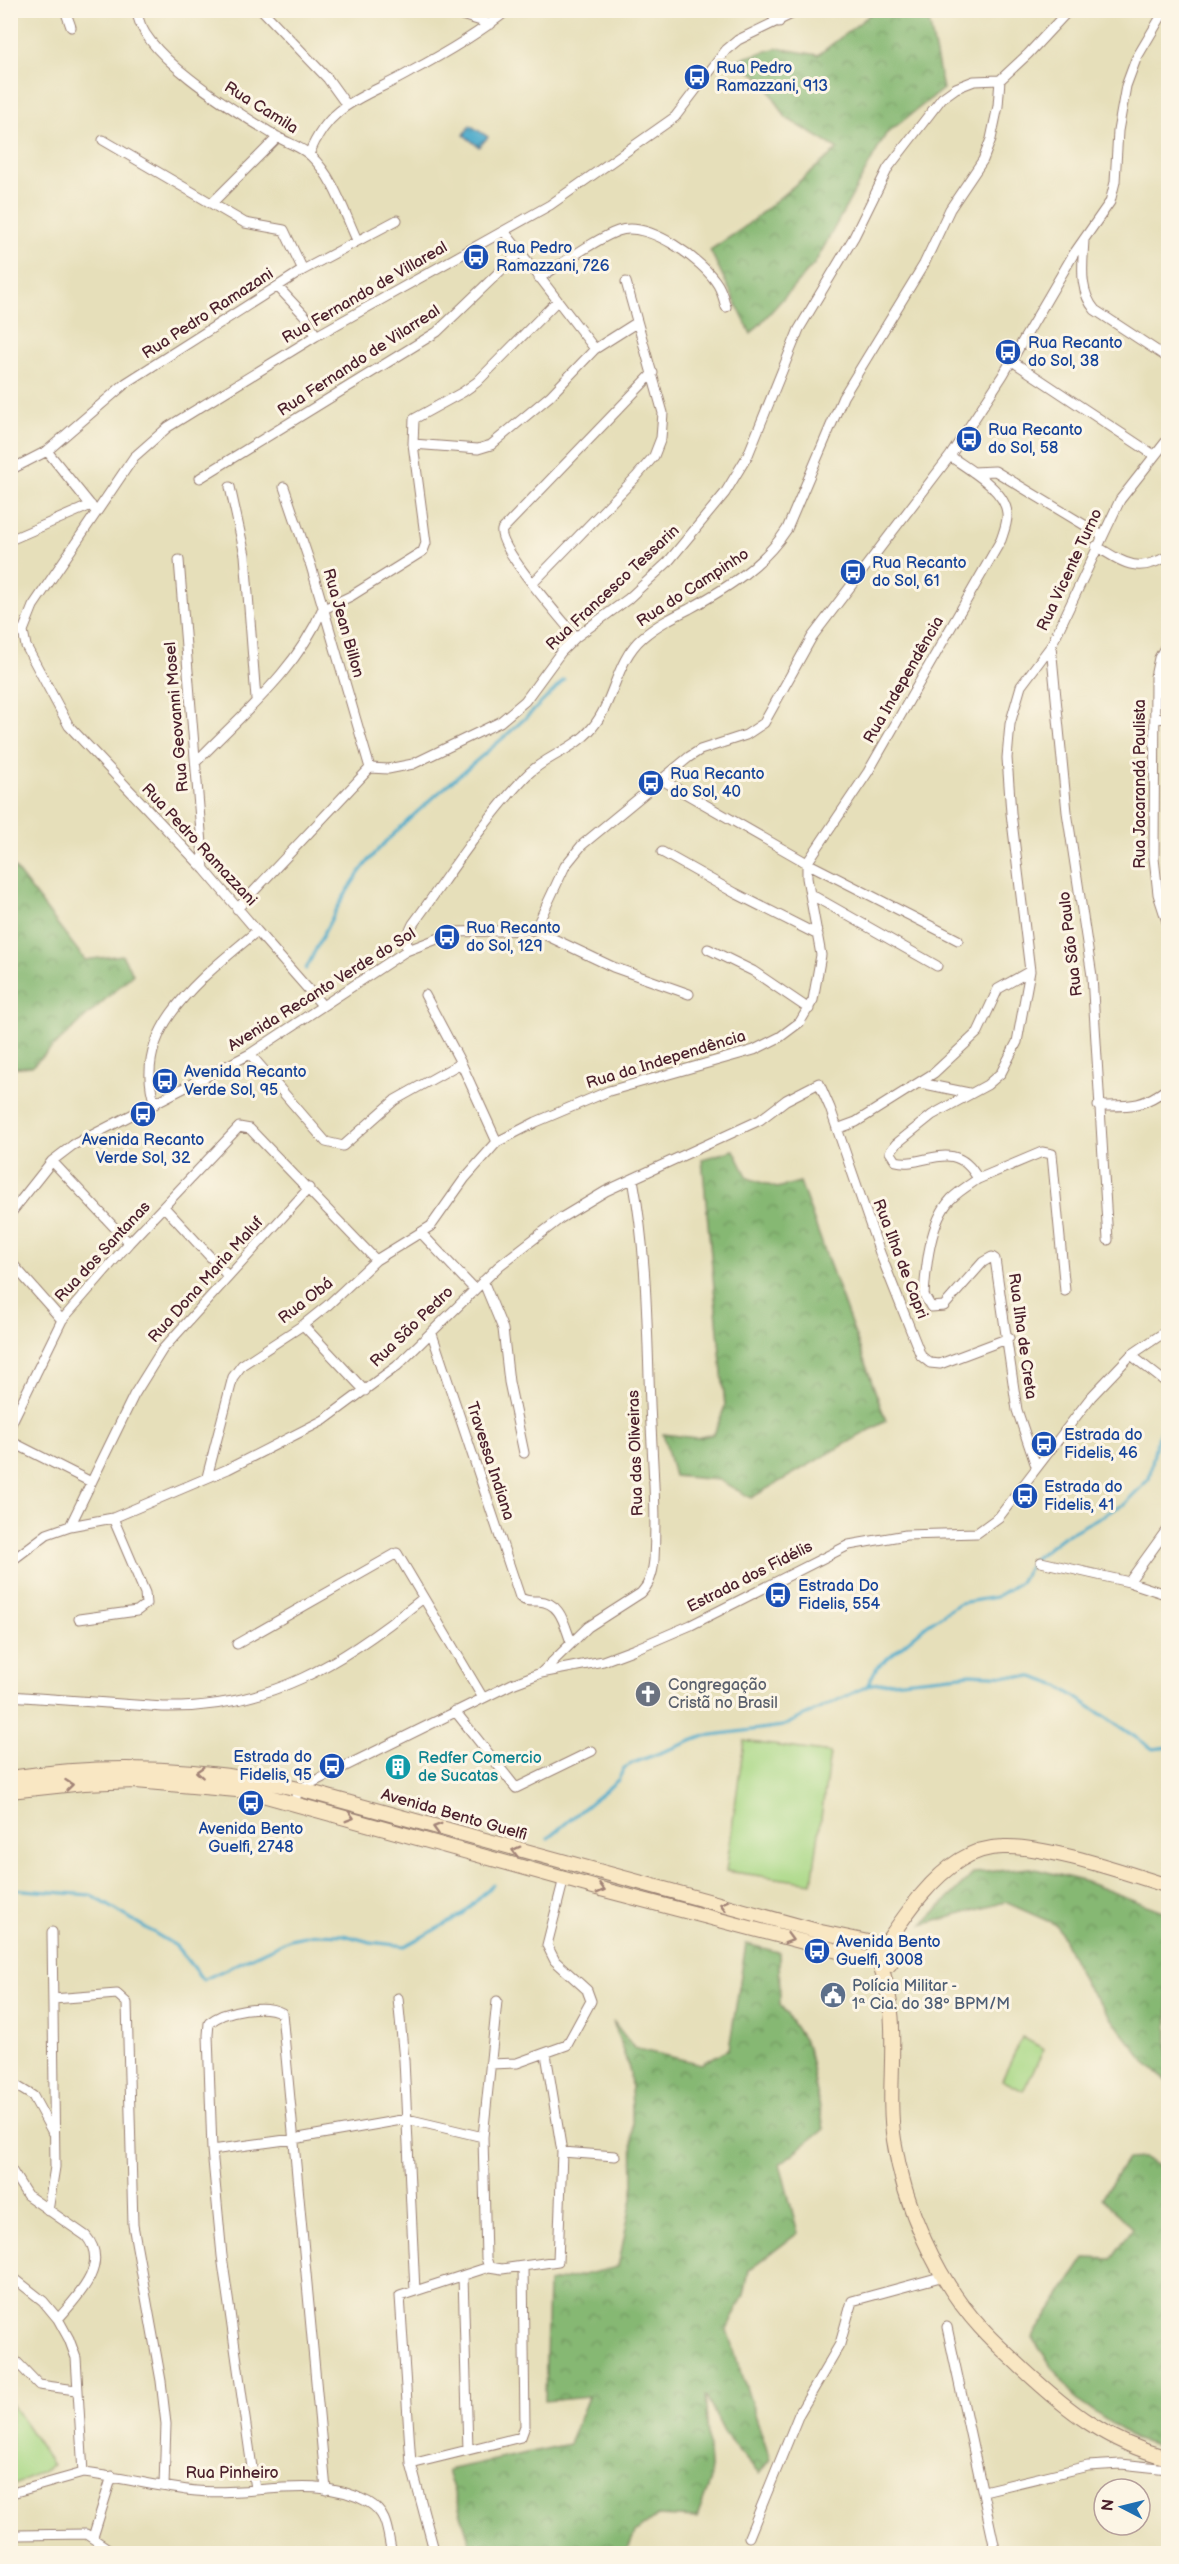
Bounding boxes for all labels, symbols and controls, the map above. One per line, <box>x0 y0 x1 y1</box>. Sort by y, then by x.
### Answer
place label: Rua Pedro Ramazzani, 913 <box>716 59 828 96</box>
bus stop icon: Rua Pedro Ramazzani, 913 <box>682 62 712 92</box>
street label: Rua Camila <box>221 78 301 138</box>
street label: Rua Fernando de Villareal <box>279 238 451 348</box>
place label: Rua Pedro Ramazzani, 726 <box>496 239 610 276</box>
bus stop icon: Rua Pedro Ramazzani, 726 <box>461 242 491 272</box>
street label: Rua Pedro Ramazani <box>139 264 277 364</box>
street label: Rua Fernando de Vilarreal <box>274 301 444 421</box>
place label: Rua Recanto do Sol, 38 <box>1028 334 1123 371</box>
bus stop icon: Rua Recanto do Sol, 38 <box>993 337 1023 367</box>
place label: Rua Recanto do Sol, 58 <box>988 421 1083 458</box>
bus stop icon: Rua Recanto do Sol, 58 <box>954 424 984 454</box>
street label: Rua Vicente Turno <box>1033 506 1107 634</box>
street label: Rua Francesco Tessarin <box>543 521 683 655</box>
street label: Rua do Campinho <box>633 545 753 631</box>
place label: Rua Recanto do Sol, 61 <box>872 554 967 591</box>
bus stop icon: Rua Recanto do Sol, 61 <box>838 557 868 587</box>
street label: Rua Jean Billon <box>318 566 368 680</box>
street label: Rua Independência <box>860 613 948 747</box>
street label: Rua Geovanni Mosel <box>161 641 193 793</box>
street label: Rua Jacarandá Paulista <box>1131 699 1150 869</box>
place label: Rua Recanto do Sol, 40 <box>670 765 765 802</box>
bus stop icon: Rua Recanto do Sol, 40 <box>636 768 666 798</box>
street label: Rua Pedro Ramazzani <box>137 780 261 910</box>
street label: Rua São Paulo <box>1055 890 1087 998</box>
place label: Rua Recanto do Sol, 129 <box>466 919 561 956</box>
bus stop icon: Rua Recanto do Sol, 129 <box>432 922 462 952</box>
street label: Avenida Recanto Verde do Sol <box>225 924 419 1056</box>
street label: Rua da Independência <box>584 1027 748 1093</box>
place label: Avenida Recanto Verde Sol, 95 <box>184 1063 307 1100</box>
bus stop icon: Avenida Recanto Verde Sol, 95 <box>150 1066 180 1096</box>
bus stop icon: Avenida Recanto Verde Sol, 32 <box>128 1099 158 1129</box>
place label: Avenida Recanto Verde Sol, 32 <box>82 1131 204 1168</box>
street label: Rua Ilha de Capri <box>868 1196 932 1322</box>
street label: Rua dos Santanas <box>51 1198 155 1306</box>
street label: Rua Dona Maria Maluf <box>145 1213 268 1347</box>
street label: Rua Ilha de Creta <box>1004 1272 1040 1400</box>
street label: Rua Obá <box>275 1274 337 1328</box>
street label: Rua São Pedro <box>366 1283 458 1371</box>
street label: Rua das Oliveiras <box>624 1390 648 1516</box>
street label: Travessa Indiana <box>462 1399 518 1523</box>
place label: Estrada do Fidelis, 46 <box>1064 1426 1143 1463</box>
bus stop icon: Estrada do Fidelis, 46 <box>1029 1429 1059 1459</box>
place label: Estrada do Fidelis, 41 <box>1044 1478 1123 1515</box>
bus stop icon: Estrada do Fidelis, 41 <box>1010 1481 1040 1511</box>
street label: Estrada dos Fidélis <box>684 1537 816 1617</box>
place label: Estrada Do Fidelis, 554 <box>798 1577 881 1614</box>
bus stop icon: Estrada Do Fidelis, 554 <box>763 1580 793 1610</box>
place label: Congregação Cristã no Brasil <box>668 1676 778 1713</box>
church icon: Congregação Cristã no Brasil <box>633 1679 663 1709</box>
place label: Estrada do Fidelis, 95 <box>233 1748 312 1785</box>
place label: Redfer Comercio de Sucatas <box>418 1749 542 1786</box>
bus stop icon: Estrada do Fidelis, 95 <box>317 1751 347 1781</box>
building icon: Redfer Comercio de Sucatas <box>383 1752 413 1782</box>
one-way arrow <box>196 1766 205 1779</box>
one-way arrow <box>64 1779 73 1791</box>
street label: Avenida Bento Guelfi <box>379 1785 529 1845</box>
bus stop icon: Avenida Bento Guelfi, 2748 <box>236 1788 266 1818</box>
one-way arrow <box>345 1810 355 1823</box>
place label: Avenida Bento Guelfi, 2748 <box>199 1820 303 1857</box>
one-way arrow <box>432 1823 443 1835</box>
one-way arrow <box>512 1845 522 1858</box>
one-way arrow <box>595 1881 605 1894</box>
one-way arrow <box>719 1899 729 1912</box>
one-way arrow <box>784 1931 794 1944</box>
place label: Avenida Bento Guelfi, 3008 <box>836 1933 941 1970</box>
bus stop icon: Avenida Bento Guelfi, 3008 <box>802 1936 832 1966</box>
place label: Polícia Militar - 1ª Cia. do 38º BPM/M <box>852 1977 1010 2014</box>
public building icon: Polícia Militar - 1ª Cia. do 38º BPM/M <box>818 1980 848 2010</box>
street label: Rua Pinheiro <box>185 2464 279 2483</box>
north arrow <box>1092 2477 1152 2537</box>
text: N <box>1098 2498 1119 2512</box>

